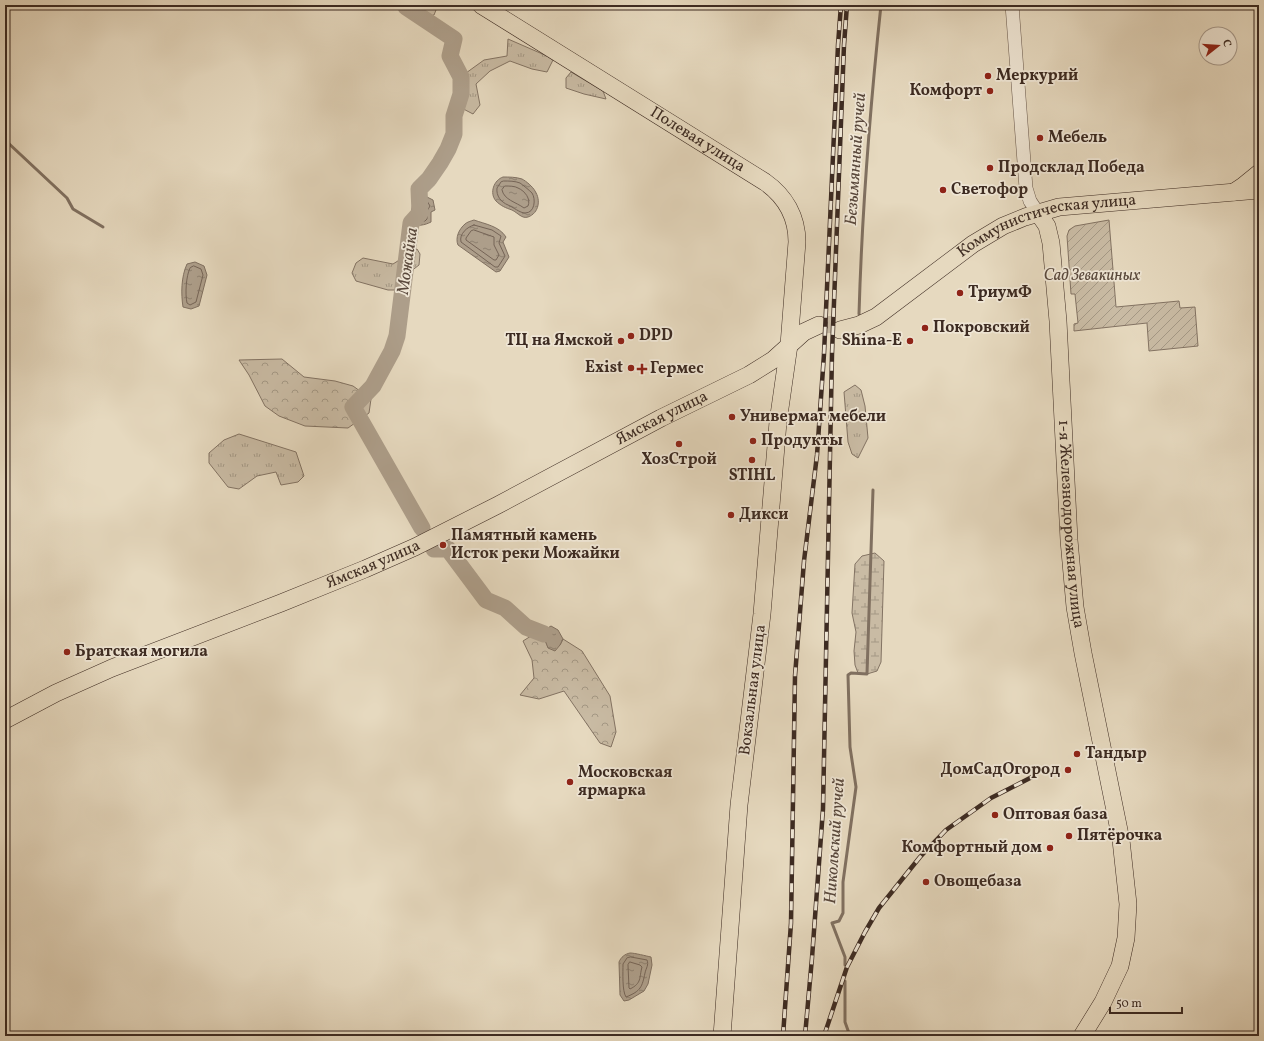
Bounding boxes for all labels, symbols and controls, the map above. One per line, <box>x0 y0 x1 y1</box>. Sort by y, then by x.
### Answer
north arrow <box>1198 26 1238 66</box>
text: С <box>1218 38 1234 49</box>
place label: Меркурий <box>996 65 1078 87</box>
marker: Меркурий <box>983 71 993 81</box>
place label: Комфорт <box>910 80 982 102</box>
marker: Комфорт <box>985 86 995 96</box>
water label: Безымянный ручей <box>840 92 872 226</box>
street label: Полевая улица <box>646 102 749 178</box>
place label: Мебель <box>1048 127 1107 149</box>
marker: Мебель <box>1035 133 1045 143</box>
place label: Продсклад Победа <box>998 157 1145 179</box>
marker: Продсклад Победа <box>985 163 995 173</box>
place label: Светофор <box>951 179 1028 201</box>
marker: Светофор <box>938 185 948 195</box>
street label: Коммунистическая улица <box>953 189 1137 263</box>
water label: Можайка <box>392 226 424 297</box>
park label: Сад Зевакиных <box>1044 265 1141 287</box>
place label: ТриумФ <box>968 282 1032 304</box>
marker: ТриумФ <box>955 288 965 298</box>
place label: Покровский <box>933 317 1030 339</box>
marker: Покровский <box>920 323 930 333</box>
place label: DPD <box>639 325 673 347</box>
place label: ТЦ на Ямской <box>505 330 613 352</box>
place label: Shina-E <box>842 330 902 352</box>
marker: DPD <box>626 331 636 341</box>
marker: ТЦ на Ямской <box>616 336 626 346</box>
marker: Shina-E <box>905 336 915 346</box>
place label: Exist <box>585 357 623 379</box>
place label: Гермес <box>650 358 704 380</box>
marker: Exist <box>626 363 636 373</box>
marker: Гермес <box>637 364 647 374</box>
street label: Ямская улица <box>612 386 712 451</box>
place label: Универмаг мебели <box>740 406 886 428</box>
marker: Универмаг мебели <box>727 412 737 422</box>
street label: 1-я Железнодорожная улица <box>1052 419 1090 630</box>
place label: Продукты <box>761 430 843 452</box>
marker: Продукты <box>748 436 758 446</box>
marker: ХозСтрой <box>674 439 684 449</box>
place label: ХозСтрой <box>641 449 717 471</box>
marker: STIHL <box>747 455 757 465</box>
place label: STIHL <box>729 465 776 487</box>
place label: Дикси <box>739 504 788 526</box>
marker: Дикси <box>726 510 736 520</box>
place label: Памятный камень Исток реки Можайки <box>451 525 620 565</box>
street label: Ямская улица <box>323 535 424 595</box>
marker: Памятный камень Исток реки Можайки <box>438 540 448 550</box>
street label: Вокзальная улица <box>734 623 772 757</box>
place label: Братская могила <box>75 641 208 663</box>
marker: Братская могила <box>62 647 72 657</box>
place label: Тандыр <box>1085 743 1147 765</box>
marker: Тандыр <box>1072 749 1082 759</box>
place label: ДомСадОгород <box>940 759 1060 781</box>
place label: Московская ярмарка <box>578 762 672 802</box>
marker: ДомСадОгород <box>1063 765 1073 775</box>
marker: Московская ярмарка <box>565 777 575 787</box>
water label: Никольский ручей <box>819 777 851 905</box>
place label: Оптовая база <box>1003 804 1108 826</box>
marker: Оптовая база <box>990 810 1000 820</box>
place label: Пятёрочка <box>1077 825 1162 847</box>
marker: Пятёрочка <box>1064 831 1074 841</box>
place label: Комфортный дом <box>901 837 1042 859</box>
marker: Комфортный дом <box>1045 843 1055 853</box>
place label: Овощебаза <box>934 871 1022 893</box>
marker: Овощебаза <box>921 877 931 887</box>
scale bar <box>1110 989 1182 1015</box>
text: 50 m <box>1116 996 1142 1012</box>

